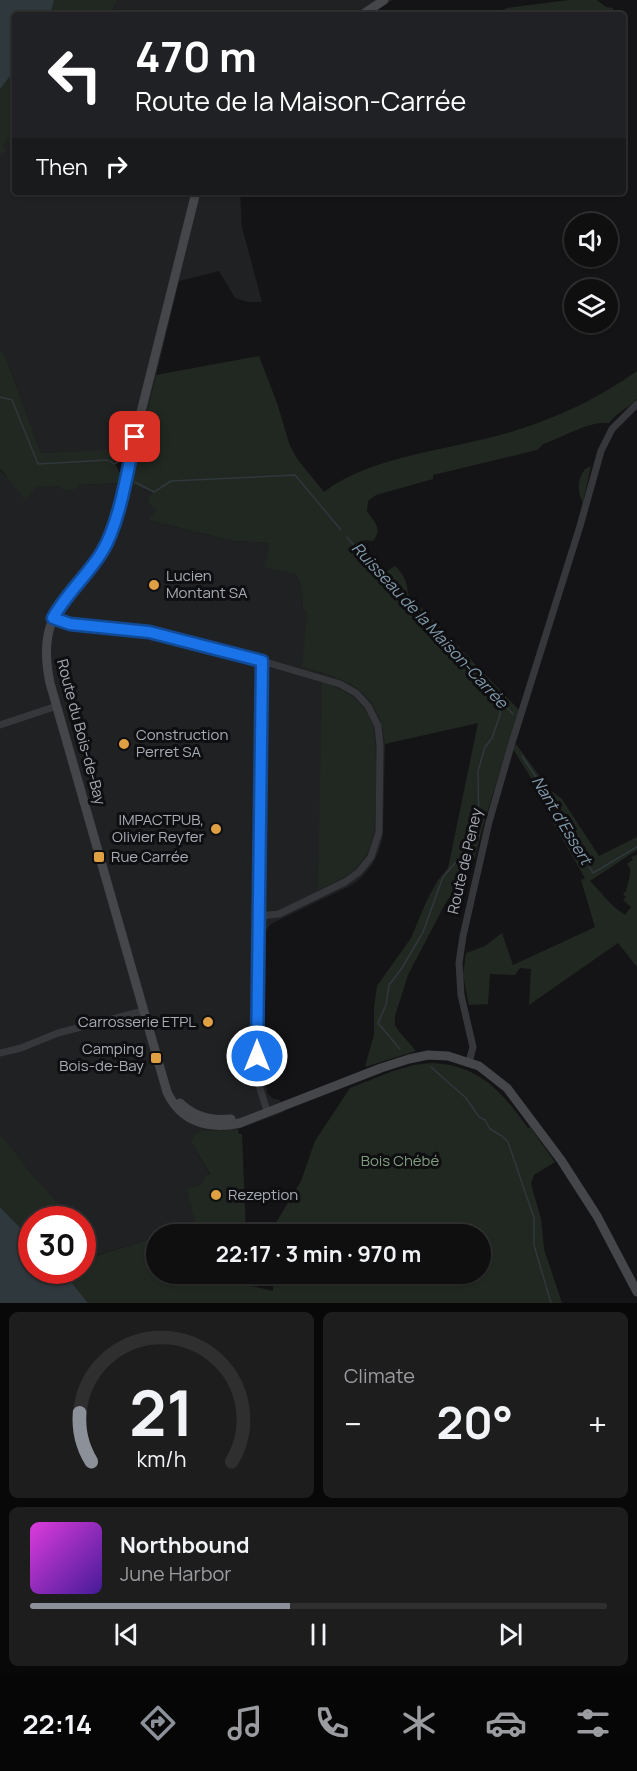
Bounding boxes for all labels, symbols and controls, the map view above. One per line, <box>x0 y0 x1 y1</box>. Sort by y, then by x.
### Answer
text: 470 m <box>135 27 257 85</box>
icon: left <box>36 36 114 114</box>
text: Route de la Maison-Carrée <box>135 82 466 119</box>
icon: right <box>100 150 133 183</box>
text: Then <box>36 152 88 182</box>
map controls <box>564 213 618 333</box>
button: sound <box>564 213 618 267</box>
button: layers <box>564 279 618 333</box>
pin <box>109 411 160 462</box>
icon: arrive <box>118 420 151 453</box>
water label: Ruisseau de la Maison-Carrée <box>347 537 514 714</box>
place label: Lucien Montant SA <box>166 565 248 603</box>
marker: Lucien Montant SA <box>147 578 161 592</box>
street label: Route du Bois-de-Bay <box>52 657 111 807</box>
place label: Construction Perret SA <box>136 724 228 762</box>
marker: Construction Perret SA <box>117 737 131 751</box>
water label: Nant d'Essert <box>527 772 598 870</box>
street label: Route de Peney <box>442 806 487 916</box>
place label: IMPACTPUB, Olivier Reyfer <box>112 809 205 847</box>
marker: IMPACTPUB, Olivier Reyfer <box>209 822 223 836</box>
place label: Rue Carrée <box>111 846 189 867</box>
marker: Rue Carrée <box>92 850 106 864</box>
place label: Carrosserie ETPL <box>78 1011 196 1032</box>
marker: Carrosserie ETPL <box>201 1015 215 1029</box>
position arrow <box>225 1024 289 1088</box>
place label: Camping Bois-de-Bay <box>59 1038 144 1076</box>
marker: Camping Bois-de-Bay <box>149 1051 163 1065</box>
park label: Bois Chébé <box>361 1150 439 1171</box>
place label: Rezeption <box>228 1184 298 1205</box>
marker: Rezeption <box>209 1188 223 1202</box>
speed limit sign: 30 <box>18 1206 96 1284</box>
text: 22:17 · 3 min · 970 m <box>216 1239 421 1269</box>
text: Climate <box>344 1362 415 1389</box>
text: 21 <box>129 1369 194 1455</box>
text: 20° <box>437 1391 513 1453</box>
text: − <box>344 1401 362 1446</box>
text: + <box>588 1401 607 1446</box>
text: km/h <box>137 1444 186 1473</box>
text: Northbound <box>120 1530 250 1560</box>
text: June Harbor <box>120 1560 232 1587</box>
icon: previous <box>110 1618 143 1651</box>
icon: pause <box>302 1618 335 1651</box>
icon: next <box>494 1618 527 1651</box>
icon: directions <box>137 1702 179 1744</box>
icon: music <box>224 1702 266 1744</box>
icon: phone <box>311 1702 353 1744</box>
icon: climate <box>398 1702 440 1744</box>
icon: car <box>485 1702 527 1744</box>
icon: filters <box>572 1702 614 1744</box>
text: 22:14 <box>23 1705 92 1742</box>

